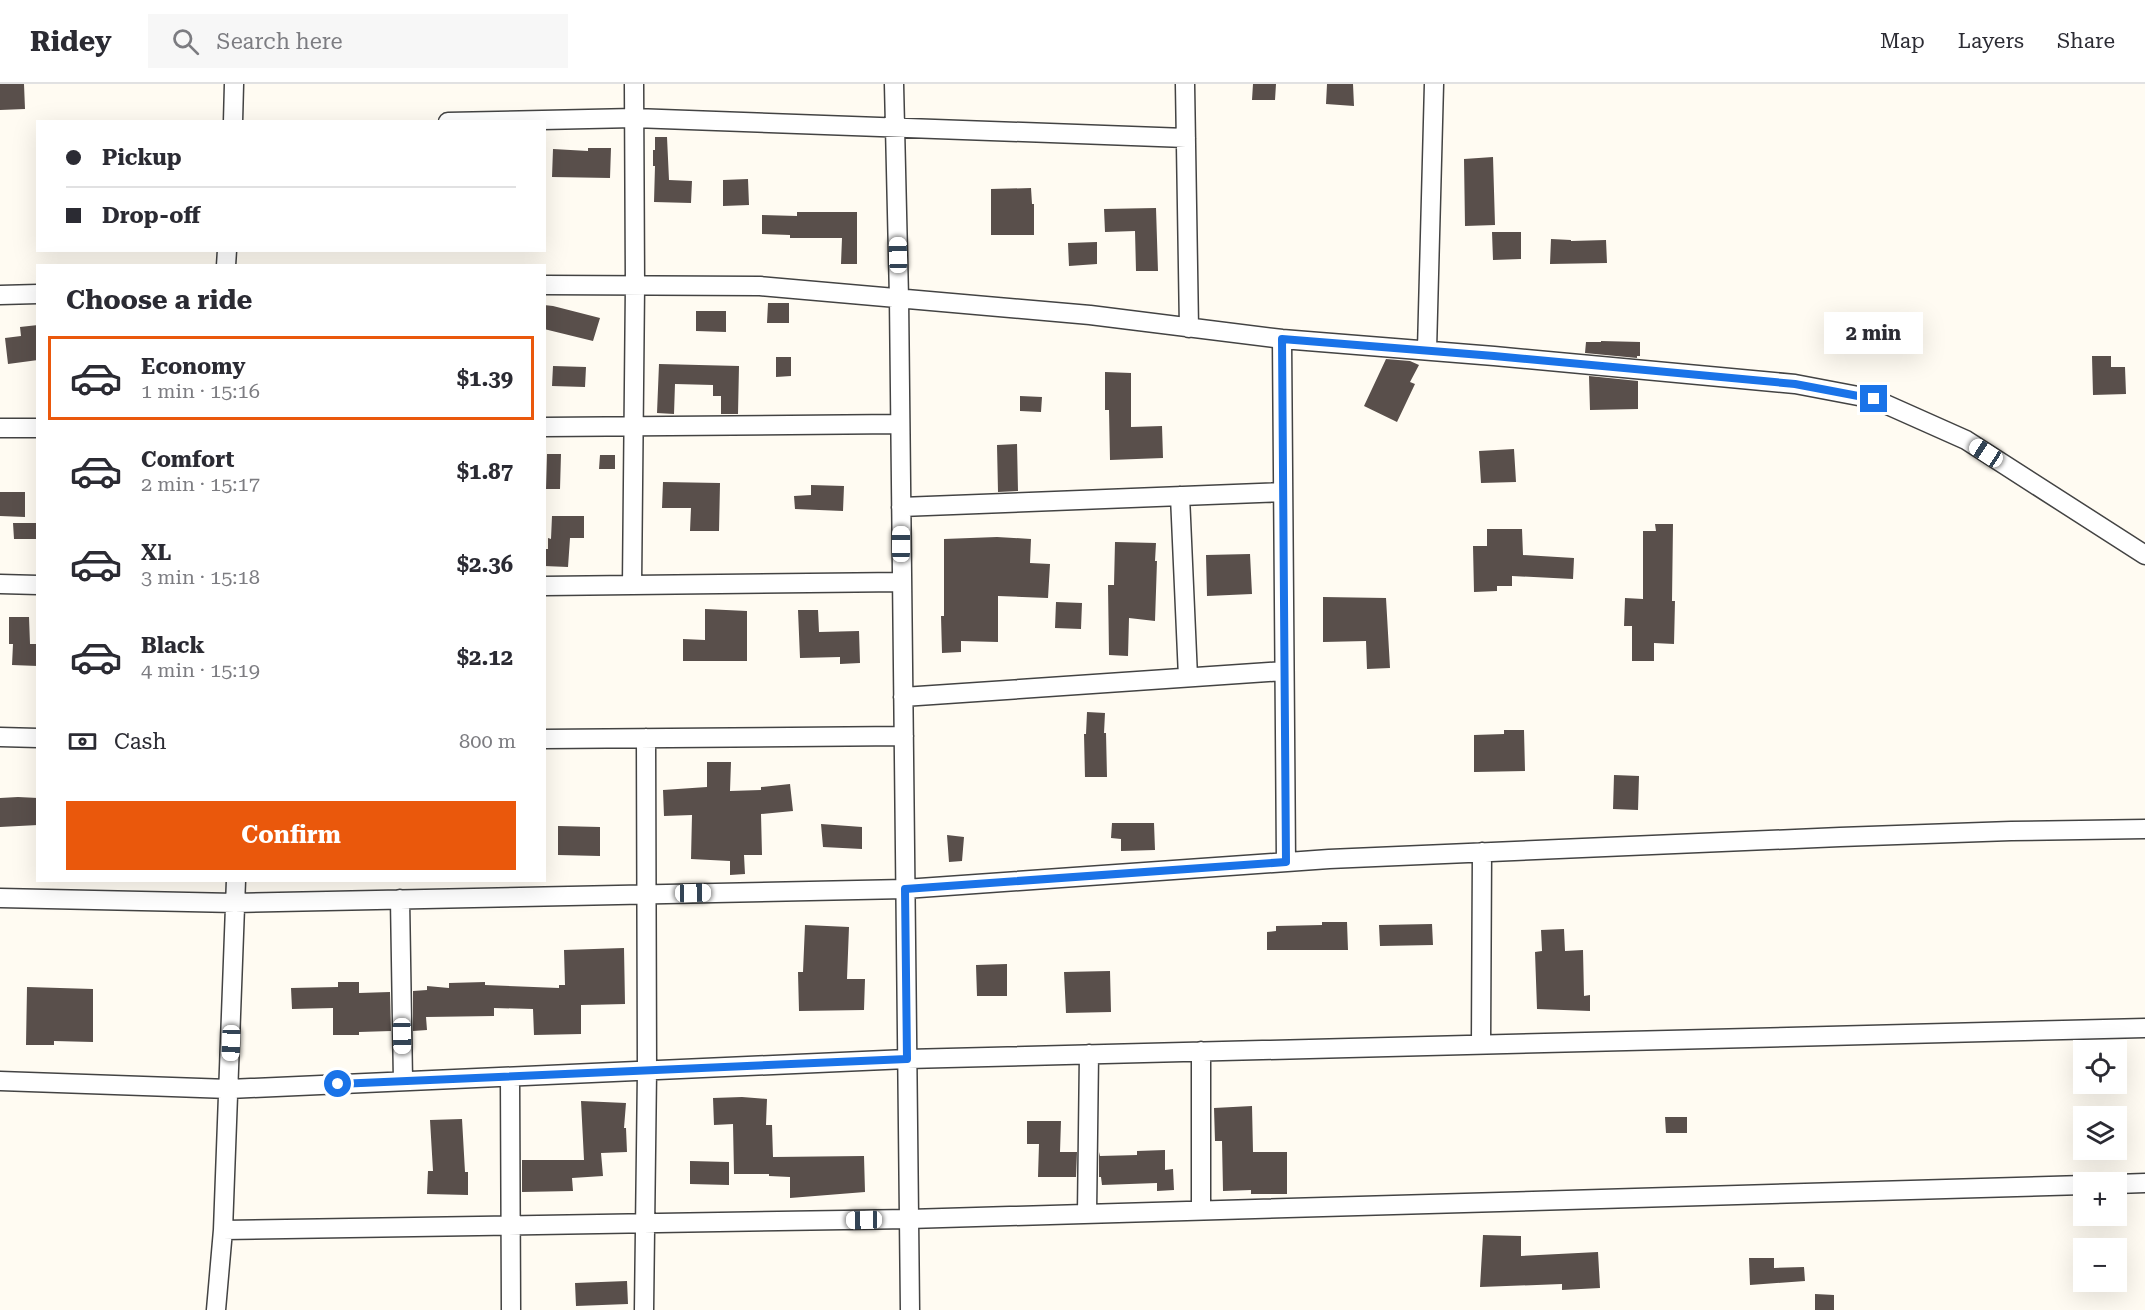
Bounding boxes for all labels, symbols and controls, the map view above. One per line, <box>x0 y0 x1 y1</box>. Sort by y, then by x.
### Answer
search box <box>148 14 568 68</box>
text: Ridey <box>30 25 112 58</box>
icon: search <box>169 25 202 58</box>
text: Search here <box>217 29 343 54</box>
text: Map <box>1880 29 1925 53</box>
text: Layers <box>1958 29 2024 53</box>
text: Share <box>2057 29 2115 53</box>
text: Pickup <box>102 145 182 170</box>
text: Drop-off <box>102 203 200 228</box>
car <box>889 237 907 273</box>
text: Choose a ride <box>66 284 252 316</box>
callout: 2 min <box>1824 312 1924 354</box>
text: 2 min <box>1846 321 1901 345</box>
icon: car <box>69 351 123 405</box>
text: Economy <box>141 354 245 379</box>
text: $1.39 <box>457 366 513 391</box>
text: 1 min · 15:16 <box>141 379 260 403</box>
route end <box>1860 385 1887 412</box>
car <box>1966 436 2006 470</box>
icon: car <box>69 444 123 498</box>
text: Comfort <box>141 447 234 472</box>
text: $1.87 <box>457 459 513 484</box>
text: 2 min · 15:17 <box>141 472 260 496</box>
car <box>892 526 910 562</box>
icon: car <box>69 537 123 591</box>
text: XL <box>141 540 171 565</box>
text: $2.36 <box>457 552 513 577</box>
text: 3 min · 15:18 <box>141 565 260 589</box>
icon: car <box>69 630 123 684</box>
text: Black <box>141 633 205 658</box>
text: $2.12 <box>457 645 513 670</box>
text: 4 min · 15:19 <box>141 658 260 682</box>
icon: cash <box>66 725 99 758</box>
text: Cash <box>114 729 166 754</box>
text: 800 m <box>459 729 516 753</box>
button: Confirm <box>66 801 516 870</box>
car <box>675 884 711 902</box>
car <box>393 1018 411 1054</box>
car <box>221 1025 241 1061</box>
map controls <box>2073 1040 2127 1292</box>
button: locate <box>2073 1040 2127 1094</box>
route start <box>324 1070 351 1097</box>
button: layers <box>2073 1106 2127 1160</box>
button: + <box>2073 1172 2127 1226</box>
car <box>846 1211 882 1229</box>
button: − <box>2073 1238 2127 1292</box>

